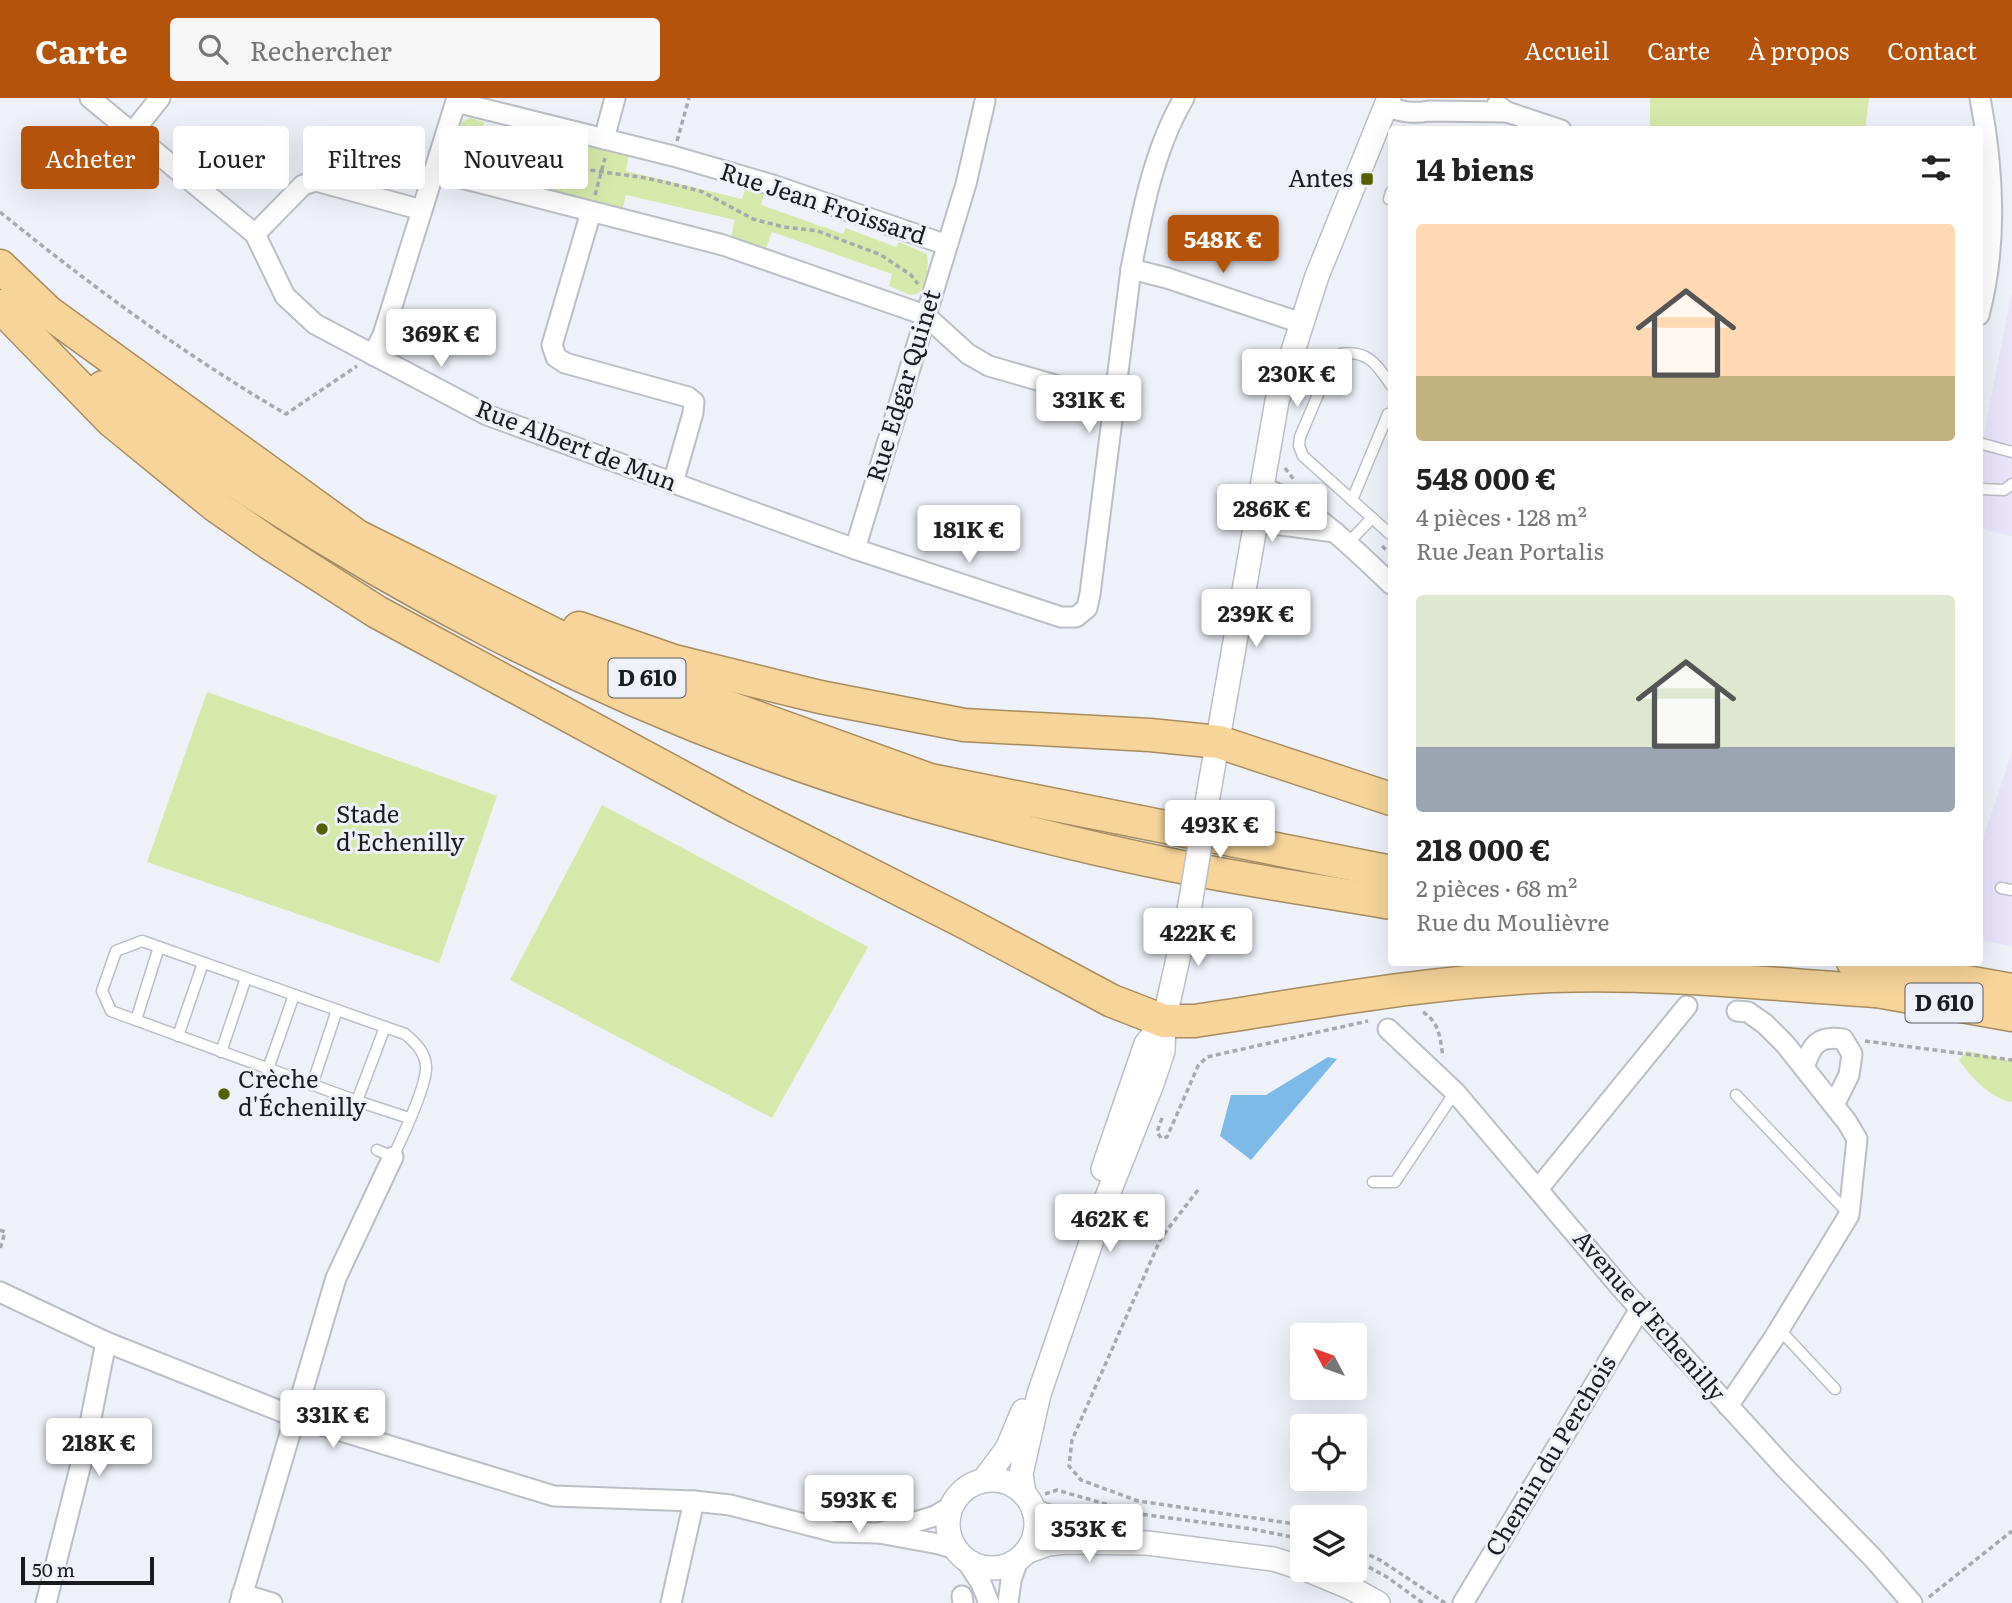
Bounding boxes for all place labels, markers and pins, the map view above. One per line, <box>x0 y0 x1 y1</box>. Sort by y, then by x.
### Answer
place label: Antes <box>1288 159 1353 194</box>
marker: Antes <box>1359 171 1375 187</box>
pin: 548K € <box>1166 216 1280 275</box>
pin: 369K € <box>384 310 498 369</box>
pin: 230K € <box>1240 350 1354 409</box>
pin: 331K € <box>1032 376 1146 435</box>
pin: 286K € <box>1215 484 1329 544</box>
pin: 181K € <box>912 505 1026 565</box>
pin: 239K € <box>1199 589 1313 649</box>
place label: Stade d'Echenilly <box>336 795 465 858</box>
pin: 493K € <box>1163 800 1277 860</box>
marker: Stade d'Echenilly <box>314 821 330 837</box>
pin: 422K € <box>1141 908 1255 968</box>
place label: Crèche d'Échenilly <box>238 1060 367 1123</box>
marker: Crèche d'Échenilly <box>216 1086 232 1102</box>
pin: 462K € <box>1053 1194 1167 1254</box>
pin: 331K € <box>276 1390 390 1450</box>
pin: 218K € <box>42 1418 156 1478</box>
pin: 593K € <box>802 1476 916 1535</box>
pin: 353K € <box>1032 1504 1146 1564</box>

